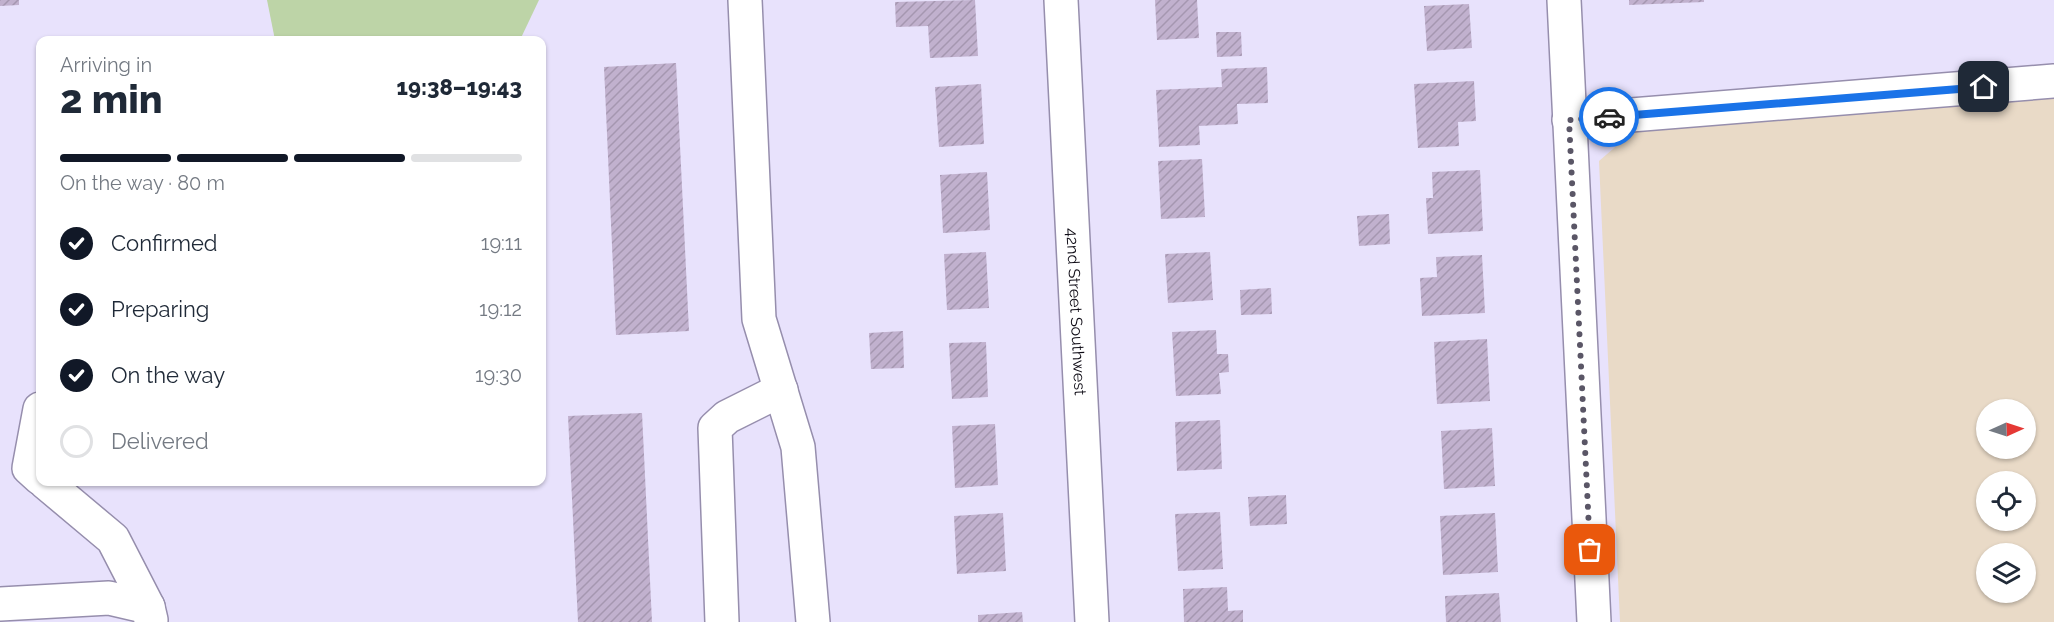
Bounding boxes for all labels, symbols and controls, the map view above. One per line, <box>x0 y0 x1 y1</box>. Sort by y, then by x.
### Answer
text: Arriving in <box>60 53 152 77</box>
pin <box>1958 61 2009 112</box>
icon: home <box>1967 70 2000 103</box>
text: 19:38–19:43 <box>397 74 522 100</box>
text: 2 min <box>60 76 163 122</box>
courier <box>1579 87 1639 147</box>
icon: car <box>1593 101 1626 134</box>
text: On the way · 80 m <box>60 171 225 195</box>
icon: check <box>60 227 93 260</box>
street label: 42nd Street Southwest <box>1063 227 1090 396</box>
text: Confirmed <box>111 230 218 256</box>
text: 19:11 <box>481 231 522 255</box>
icon: check <box>60 293 93 326</box>
text: Preparing <box>111 296 209 322</box>
text: 19:12 <box>479 297 522 321</box>
icon: check <box>60 359 93 392</box>
text: On the way <box>111 362 225 388</box>
text: 19:30 <box>475 363 522 387</box>
north arrow <box>1976 399 2036 459</box>
map controls <box>1976 399 2036 603</box>
text: Delivered <box>111 428 209 454</box>
button: locate <box>1976 471 2036 531</box>
pin <box>1564 524 1615 575</box>
icon: bag <box>1573 533 1606 566</box>
button: layers <box>1976 543 2036 603</box>

